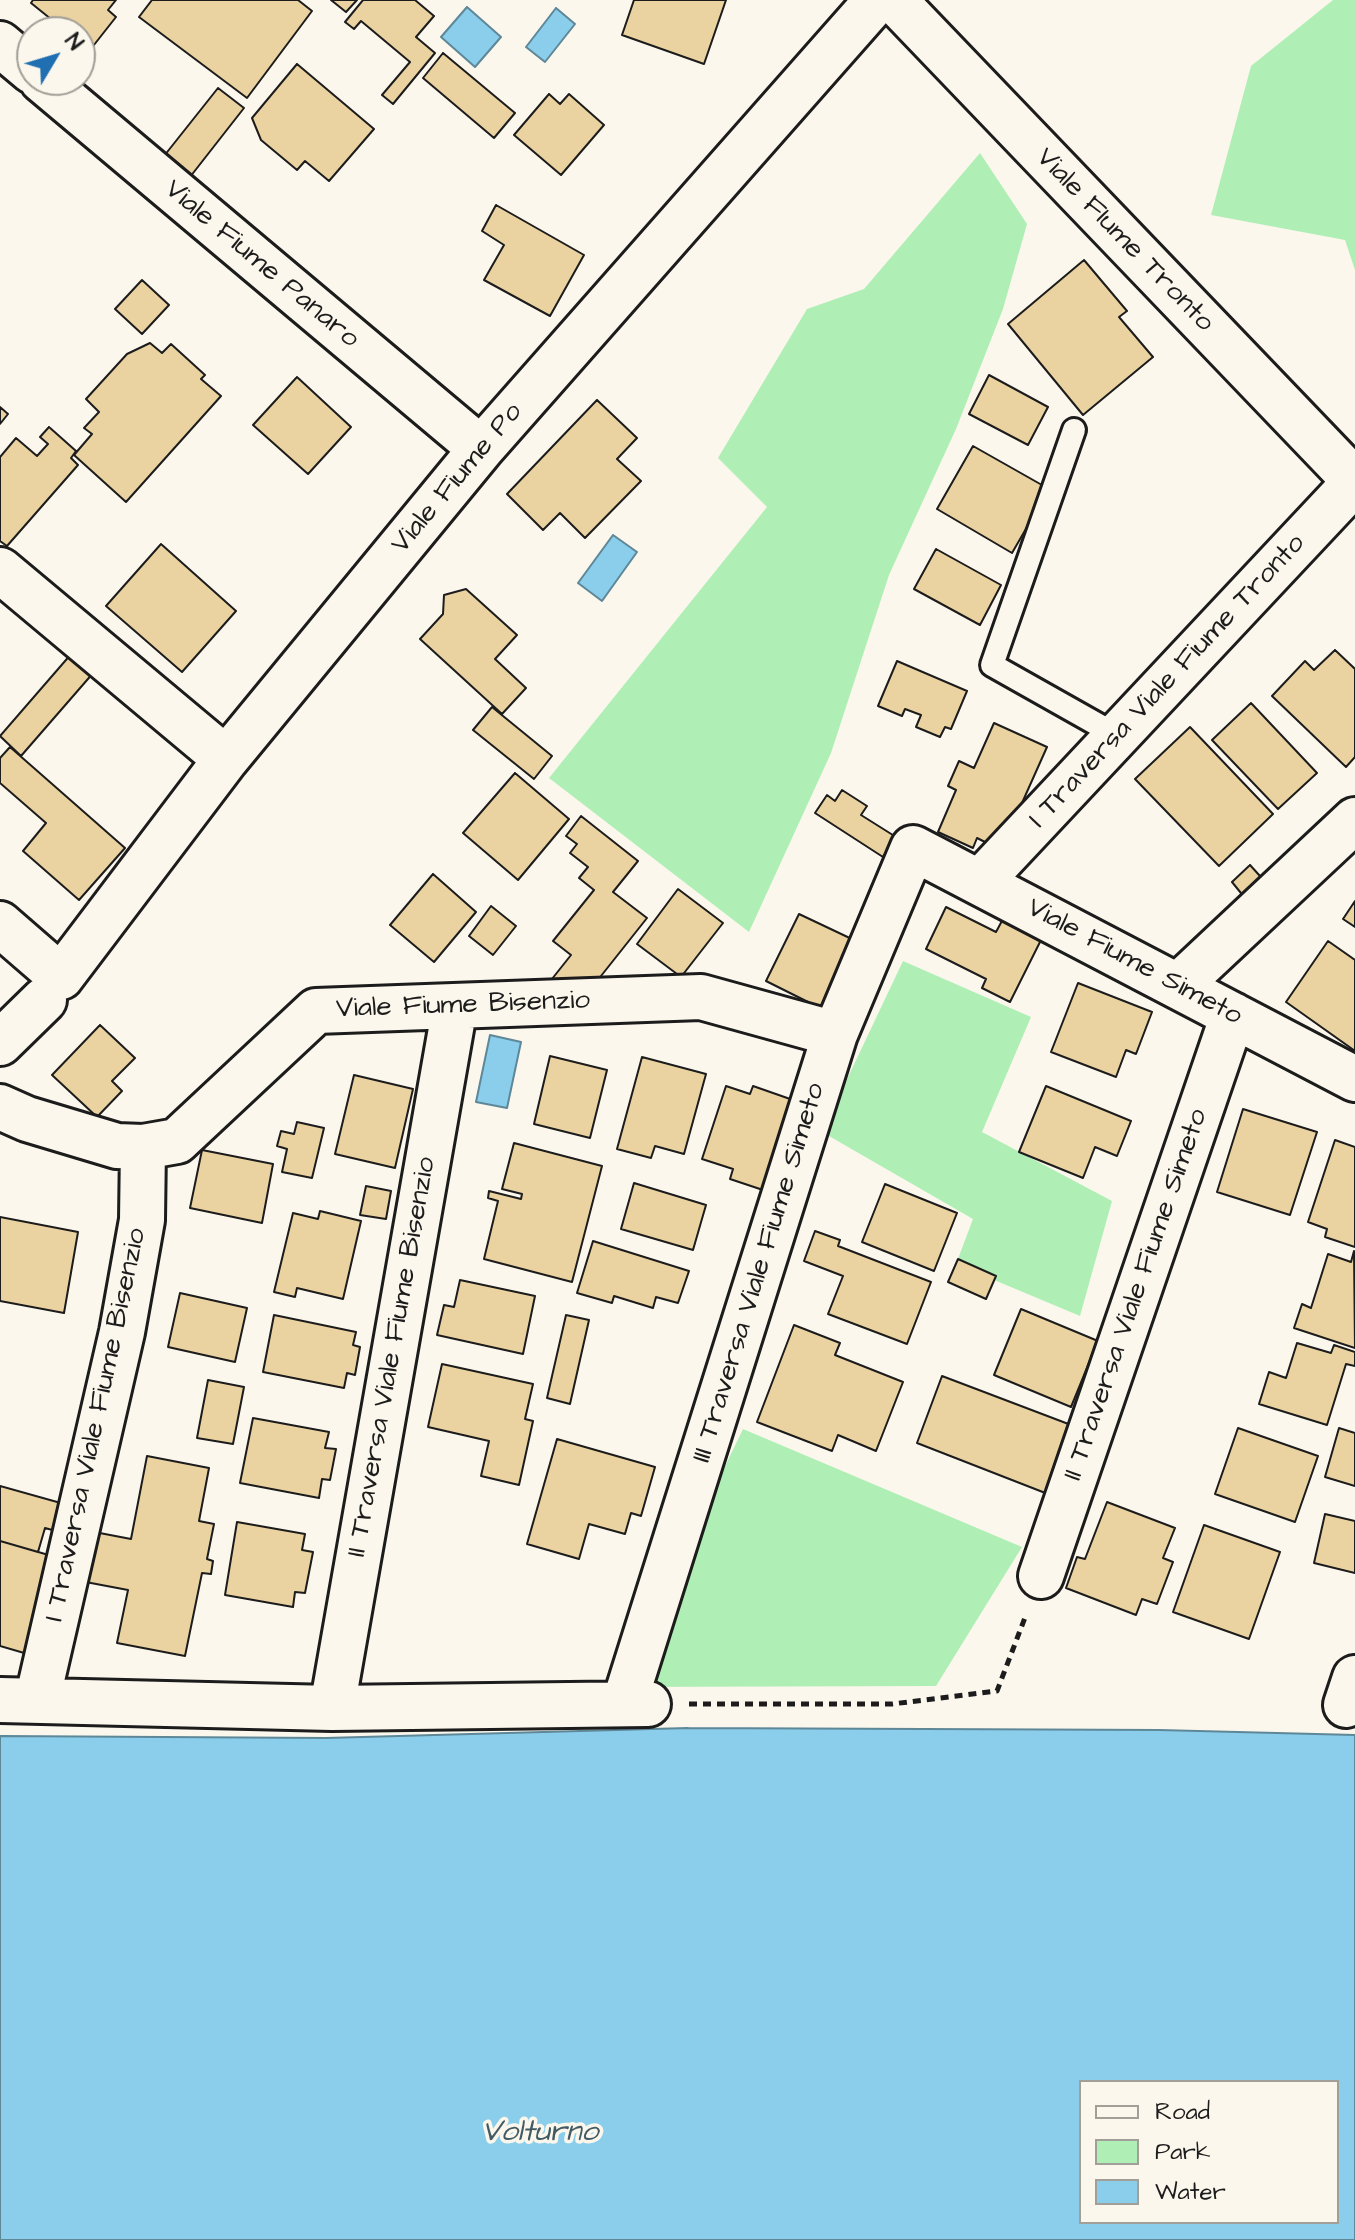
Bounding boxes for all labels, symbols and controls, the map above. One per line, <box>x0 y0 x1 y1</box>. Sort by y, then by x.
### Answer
north arrow <box>16 16 96 96</box>
text: N <box>57 27 90 57</box>
street label: Viale FIume Tronto <box>1028 142 1220 340</box>
street label: Viale Fiume Panaro <box>157 174 365 356</box>
street label: Viale Fiume Po <box>385 397 531 561</box>
street label: I Traversa Viale Fiume Tronto <box>1023 528 1313 836</box>
street label: Viale Fiume Simeto <box>1021 892 1247 1034</box>
street label: Viale Fiume Bisenzio <box>335 985 591 1027</box>
street label: III Traversa Viale Fiume Simeto <box>686 1079 834 1467</box>
street label: II Traversa Viale Fiume Simeto <box>1058 1105 1216 1485</box>
street label: II Traversa Viale Fiume Bisenzio <box>341 1154 445 1560</box>
street label: I Traversa Viale Fiume Bisenzio <box>39 1225 155 1625</box>
legend <box>1079 2080 1339 2224</box>
text: Road <box>1155 2095 1210 2129</box>
water label: Volturno <box>482 2116 598 2152</box>
text: Park <box>1155 2135 1211 2169</box>
text: Water <box>1155 2175 1226 2209</box>

